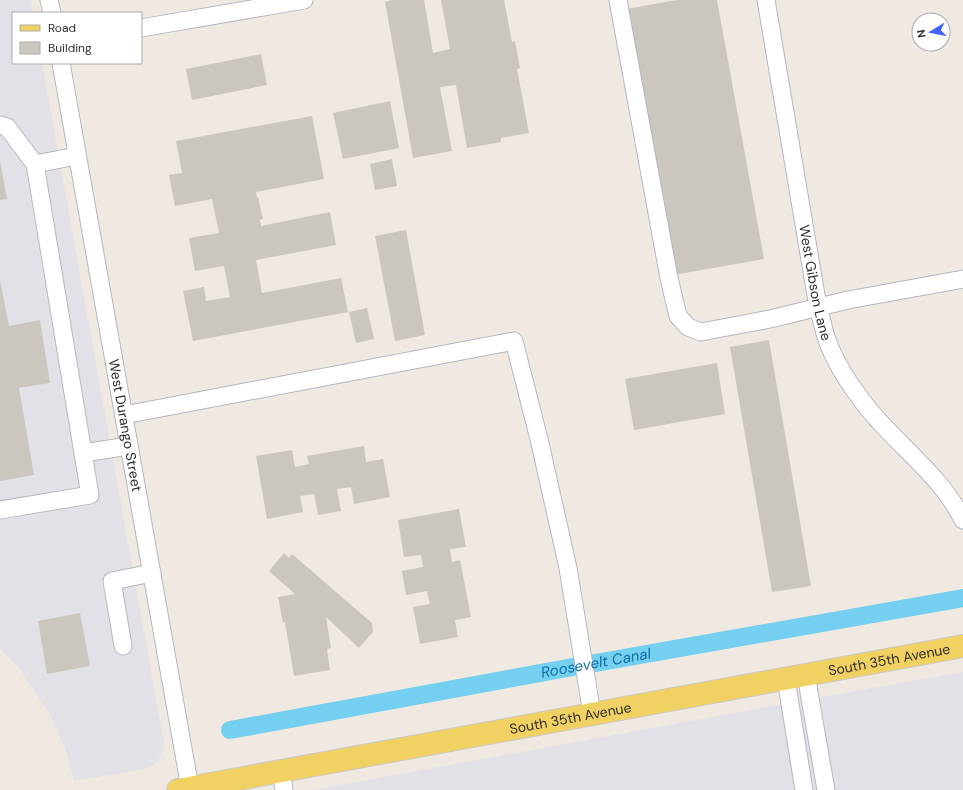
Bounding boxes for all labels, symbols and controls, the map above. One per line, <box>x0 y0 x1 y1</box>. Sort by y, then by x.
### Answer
legend <box>12 12 142 64</box>
north arrow <box>911 12 951 52</box>
text: Road <box>48 20 76 36</box>
text: N <box>914 29 929 39</box>
text: Building <box>48 40 92 56</box>
street label: West Gibson Lane <box>795 223 836 343</box>
street label: West Durango Street <box>105 357 146 493</box>
street label: South 35th Avenue <box>827 640 952 680</box>
water label: Roosevelt Canal <box>539 643 653 683</box>
street label: South 35th Avenue <box>508 698 633 738</box>

